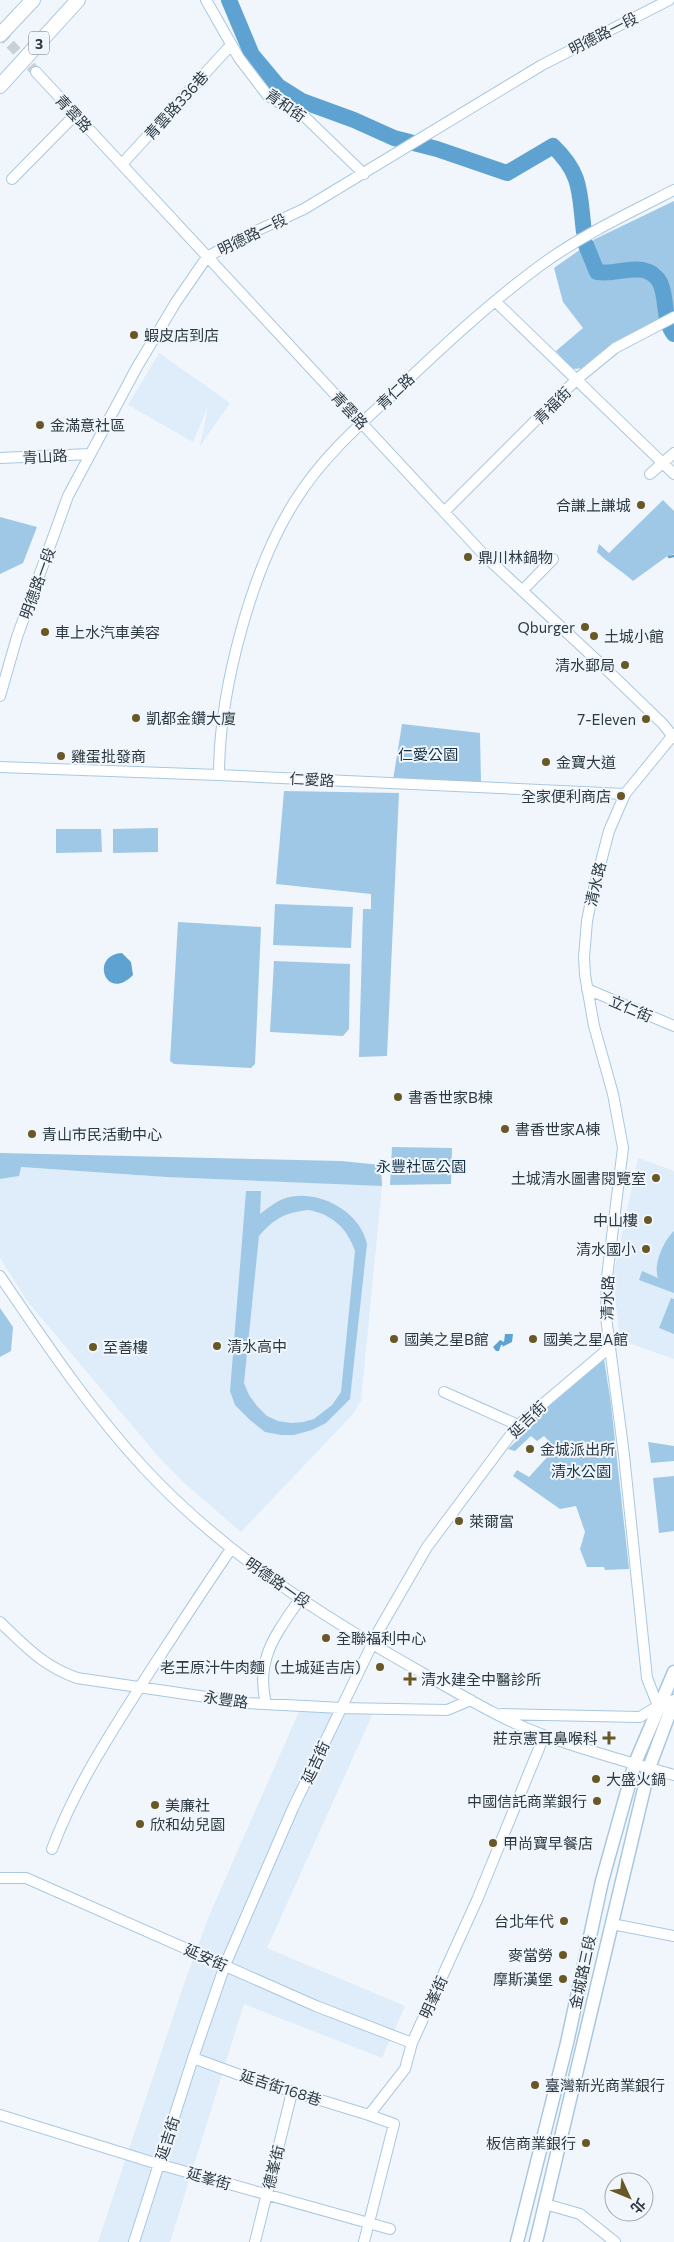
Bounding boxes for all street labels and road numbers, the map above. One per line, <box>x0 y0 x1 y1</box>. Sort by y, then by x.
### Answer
street label: 明德路一段 <box>565 8 641 58</box>
road number: 3 <box>29 32 49 54</box>
street label: 青雲路336巷 <box>140 67 212 143</box>
street label: 青和街 <box>262 85 310 125</box>
street label: 青雲路 <box>52 90 96 136</box>
street label: 明德路一段 <box>214 209 290 259</box>
street label: 青仁路 <box>372 369 418 413</box>
street label: 青福街 <box>530 383 574 427</box>
street label: 青雲路 <box>328 387 372 433</box>
street label: 青山路 <box>22 446 68 466</box>
street label: 明德路一段 <box>16 545 58 621</box>
street label: 仁愛路 <box>289 769 335 789</box>
street label: 清水路 <box>581 860 609 908</box>
street label: 立仁街 <box>607 991 655 1025</box>
street label: 清水路 <box>598 1275 616 1321</box>
street label: 延吉街 <box>505 1397 549 1441</box>
street label: 明德路一段 <box>242 1553 314 1611</box>
street label: 永豐路 <box>202 1687 250 1711</box>
street label: 延吉街 <box>297 1738 333 1786</box>
street label: 金城路三段 <box>565 1933 599 2011</box>
street label: 延安街 <box>182 1940 230 1974</box>
street label: 明峯街 <box>415 1973 451 2021</box>
street label: 延吉街168巷 <box>238 2065 324 2109</box>
street label: 延吉街 <box>151 2114 183 2162</box>
street label: 德峯街 <box>259 2143 287 2191</box>
street label: 延峯街 <box>185 2163 233 2193</box>

